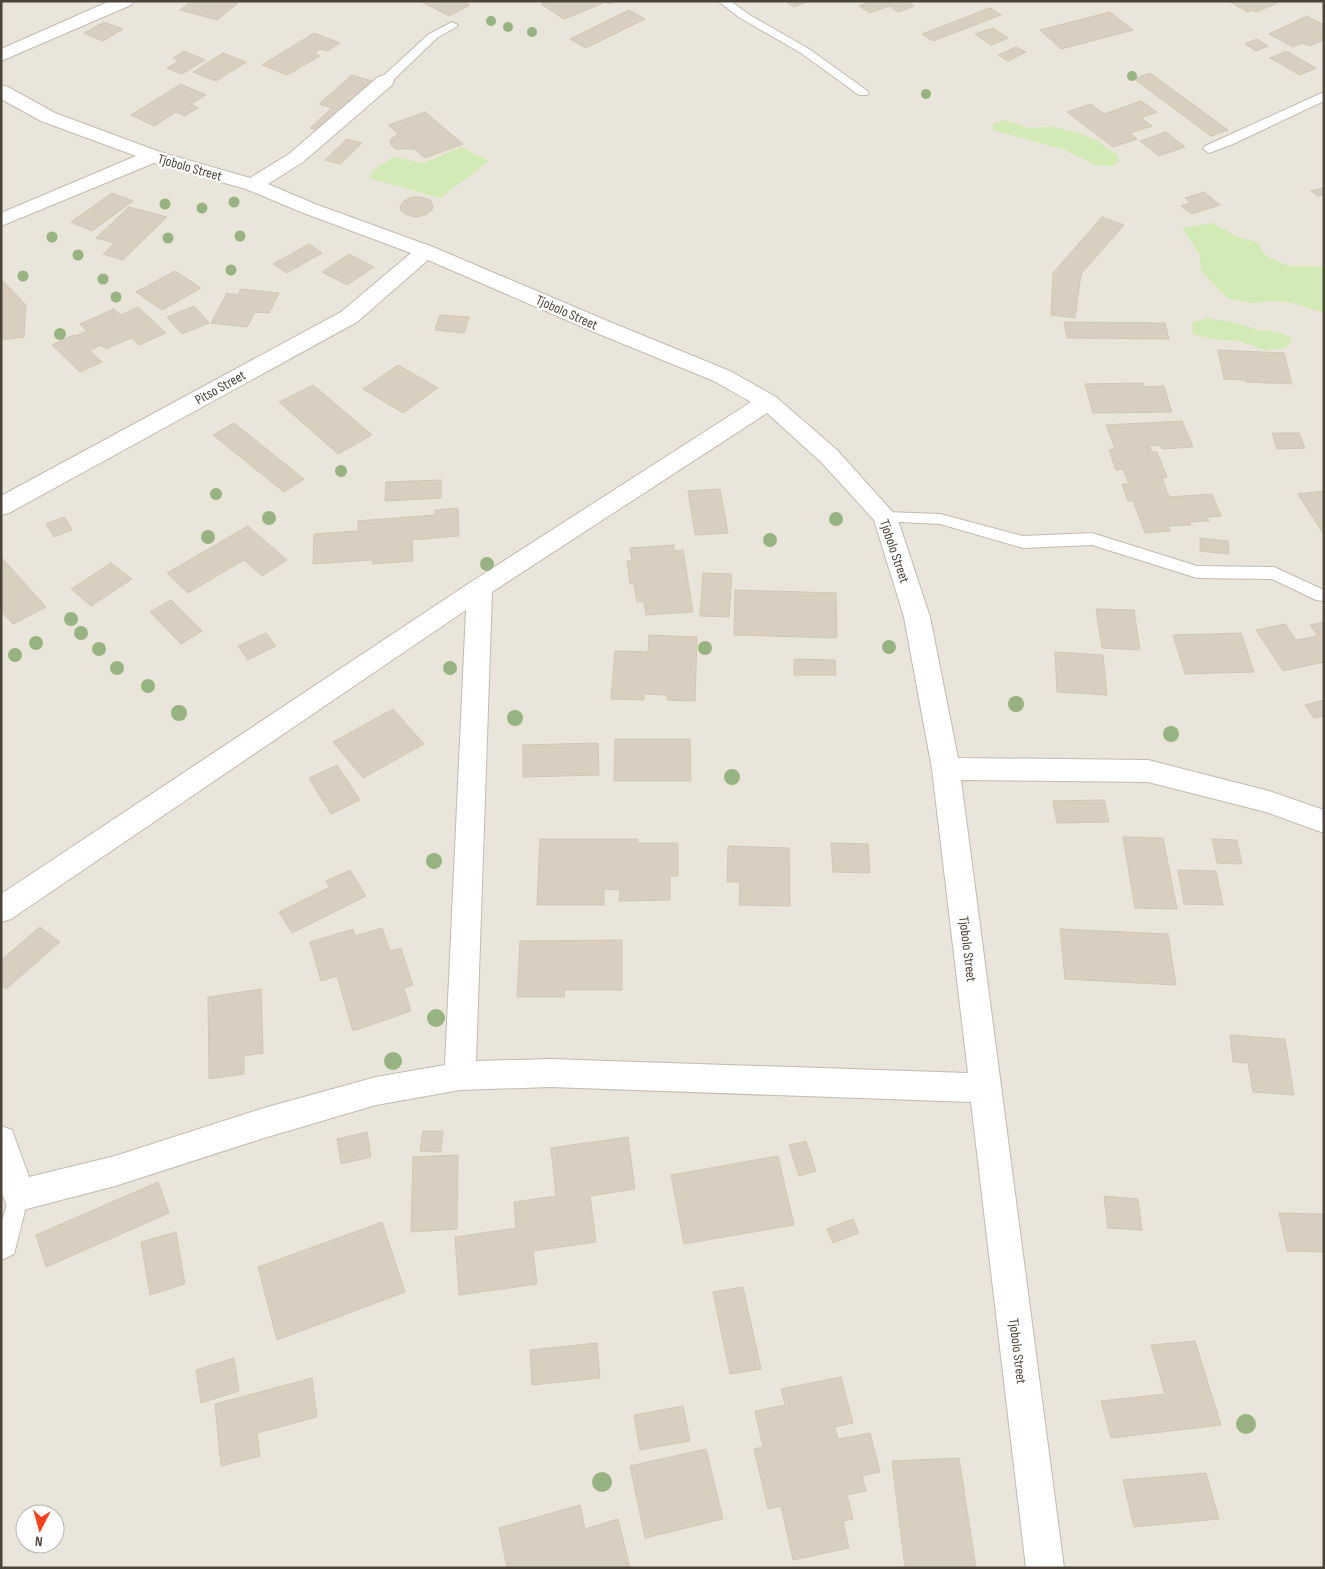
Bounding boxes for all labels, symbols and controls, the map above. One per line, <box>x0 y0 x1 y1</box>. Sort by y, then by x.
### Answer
street label: Tjobolo Street <box>156 150 224 185</box>
street label: Tjobolo Street <box>533 291 600 334</box>
street label: Pitso Street <box>192 367 249 408</box>
street label: Tjobolo Street <box>876 517 913 585</box>
street label: Tjobolo Street <box>955 915 980 983</box>
street label: Tjobolo Street <box>1005 1317 1030 1385</box>
north arrow <box>15 1504 65 1554</box>
text: N <box>34 1533 43 1550</box>

